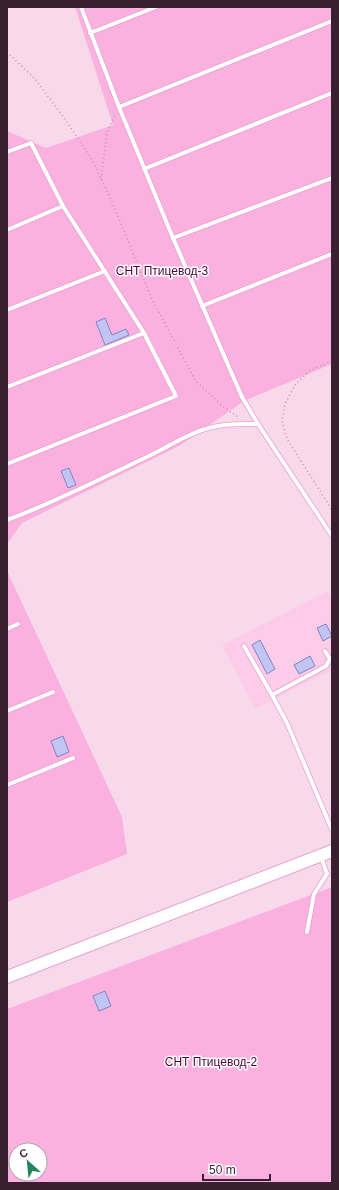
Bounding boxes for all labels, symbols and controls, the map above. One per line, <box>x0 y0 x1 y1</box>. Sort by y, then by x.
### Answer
park label: СНТ Птицевод-3 <box>116 264 209 278</box>
park label: СНТ Птицевод-2 <box>165 1055 258 1069</box>
north arrow <box>8 1142 48 1182</box>
text: С <box>17 1146 30 1160</box>
scale bar <box>203 1156 270 1182</box>
text: 50 m <box>209 1163 236 1177</box>

